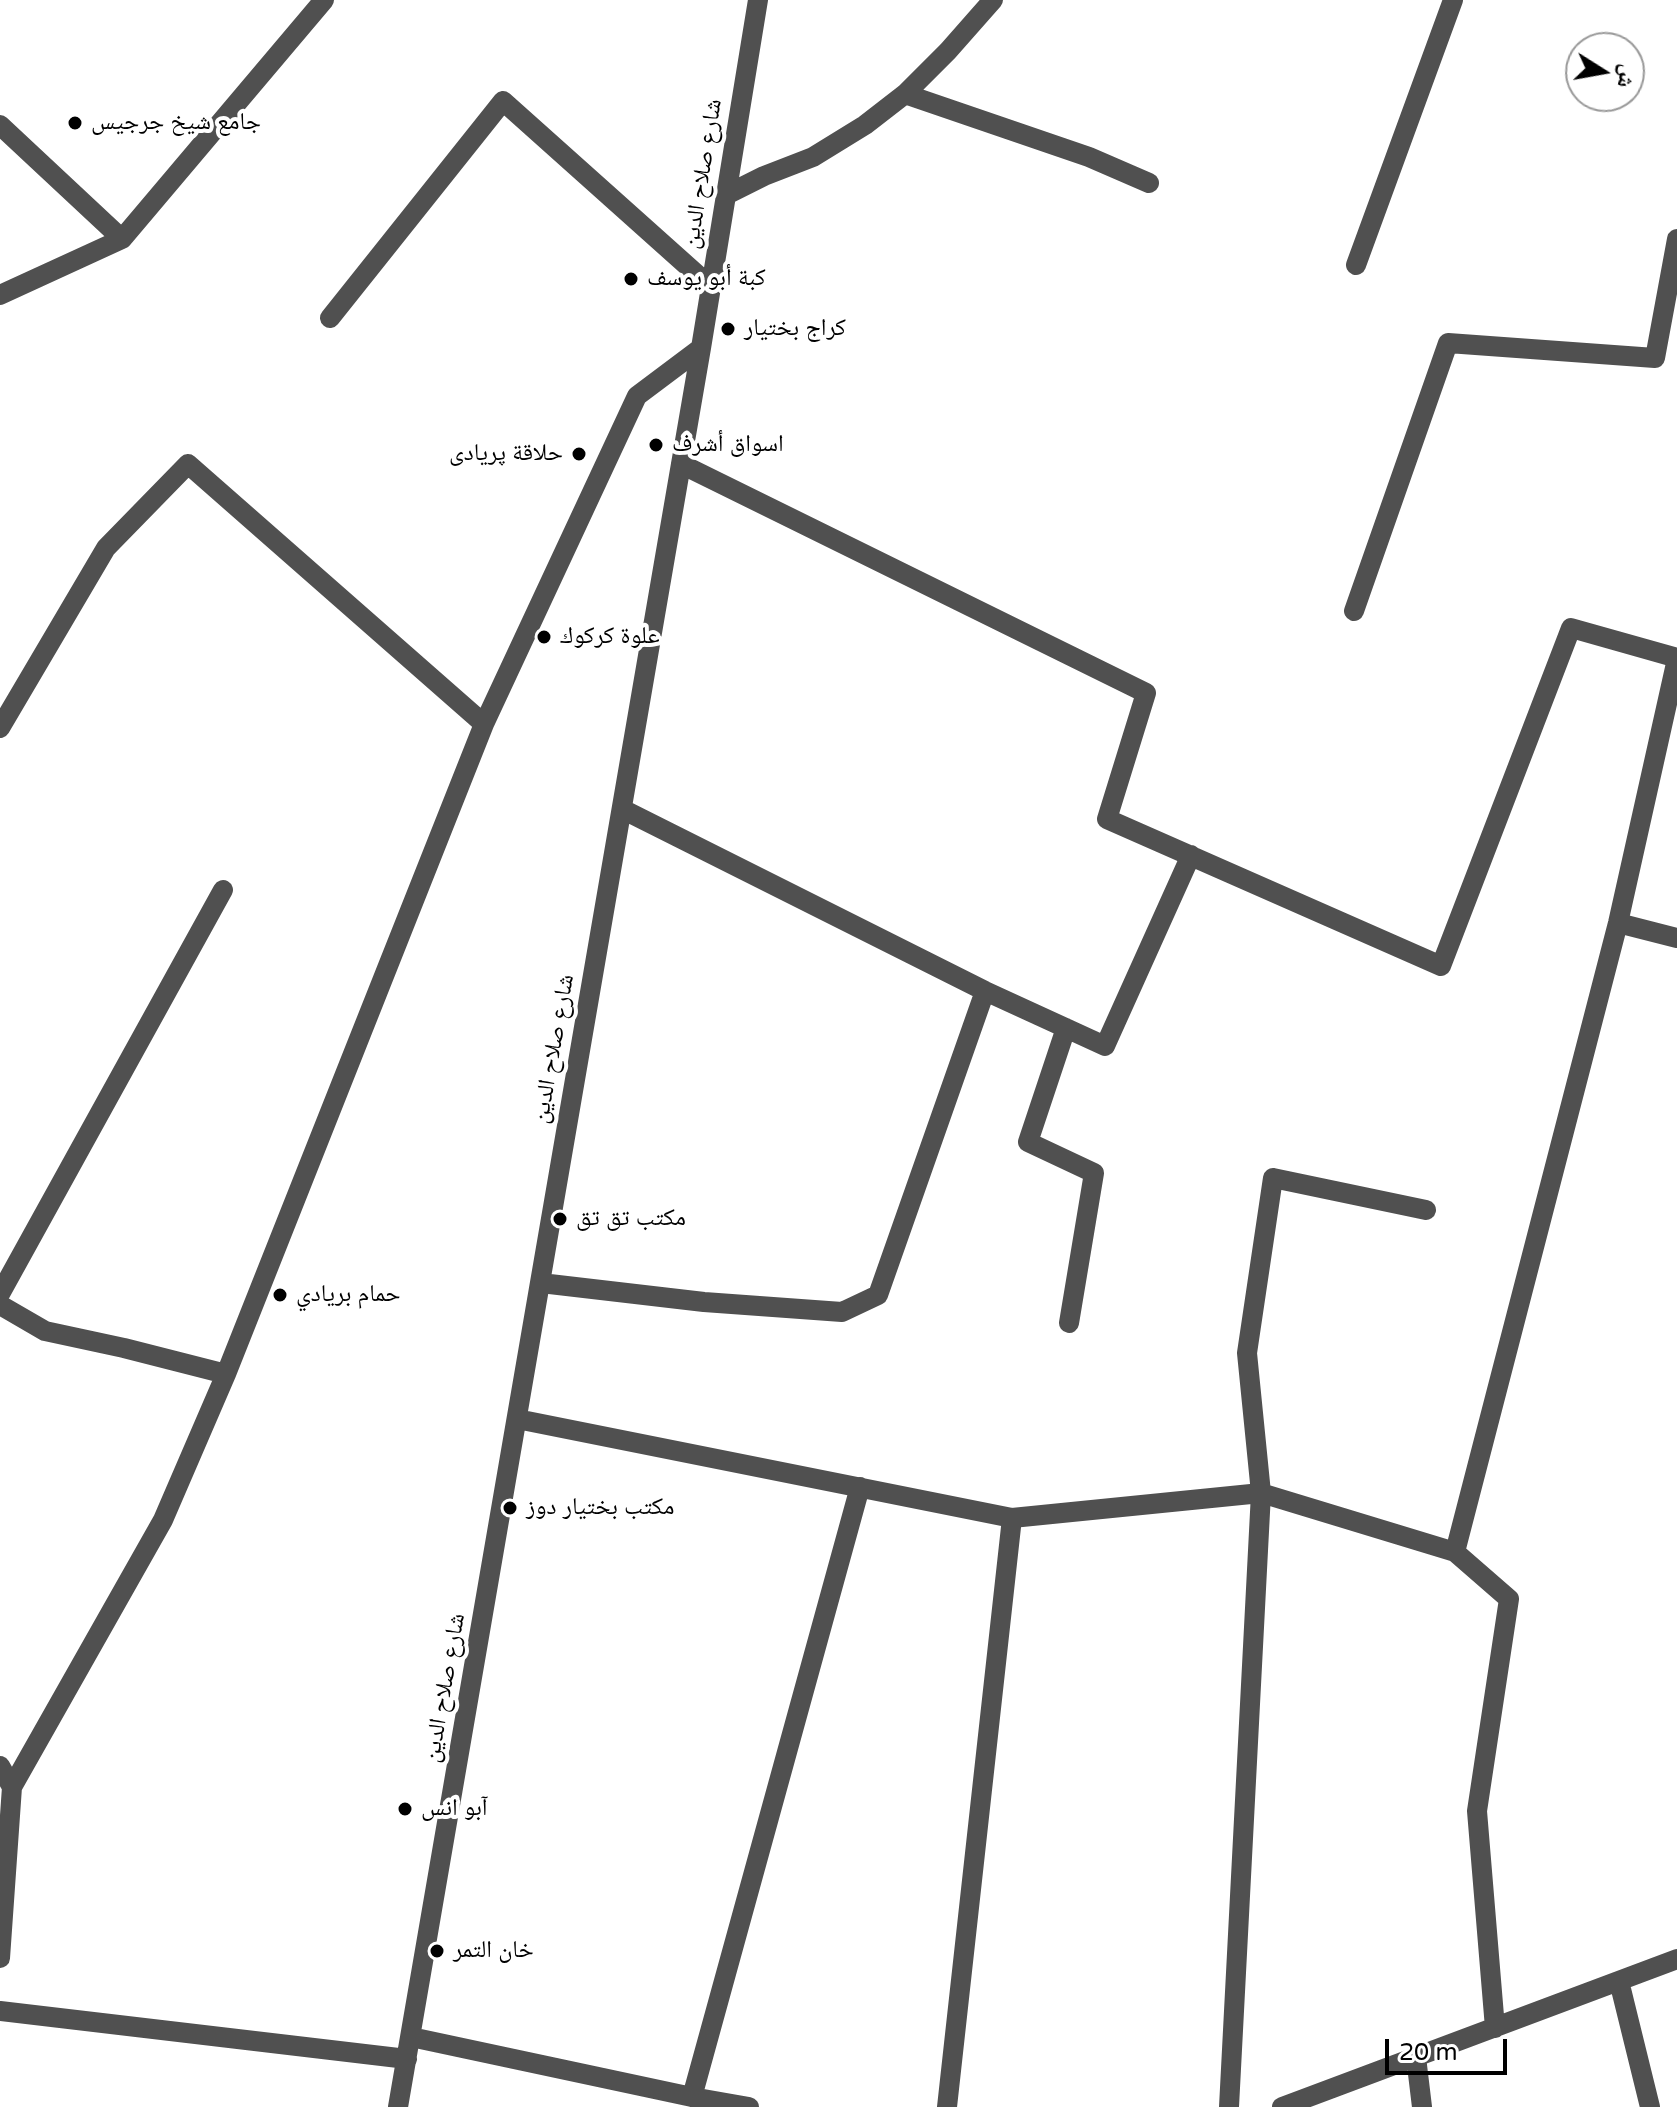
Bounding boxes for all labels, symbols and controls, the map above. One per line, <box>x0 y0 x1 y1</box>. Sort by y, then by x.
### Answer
north arrow <box>1565 32 1645 112</box>
text: ش <box>1612 62 1642 90</box>
street label: شارع صلاح الدين <box>677 97 729 251</box>
place label: جامع شيخ جرجيس <box>91 109 261 137</box>
marker: جامع شيخ جرجيس <box>66 114 84 132</box>
place label: كبة أبو يوسف <box>647 265 766 293</box>
marker: كبة أبو يوسف <box>622 270 640 288</box>
place label: كراج بختيار <box>744 315 846 343</box>
marker: كراج بختيار <box>719 320 737 338</box>
place label: اسواق أشرف <box>672 431 784 459</box>
marker: اسواق أشرف <box>647 436 665 454</box>
place label: حلاقة پریادی <box>449 440 563 468</box>
marker: حلاقة پریادی <box>570 445 588 463</box>
place label: علوة كركوك <box>560 623 660 651</box>
marker: علوة كركوك <box>535 628 553 646</box>
street label: شارع صلاح الدين <box>527 972 581 1126</box>
place label: مکتب تق تق <box>576 1205 686 1233</box>
marker: مکتب تق تق <box>551 1210 569 1228</box>
place label: حمام بريادي <box>296 1281 401 1309</box>
marker: حمام بريادي <box>271 1286 289 1304</box>
place label: مكتب بختيار دوز <box>526 1494 674 1522</box>
marker: مكتب بختيار دوز <box>501 1499 519 1517</box>
street label: شارع صلاح الدين <box>418 1611 472 1765</box>
place label: آبو انس <box>421 1795 488 1823</box>
marker: آبو انس <box>396 1800 414 1818</box>
place label: خان التمر <box>453 1937 534 1965</box>
marker: خان التمر <box>428 1942 446 1960</box>
scale bar <box>1389 2023 1511 2073</box>
text: 20 m <box>1399 2038 1457 2067</box>

